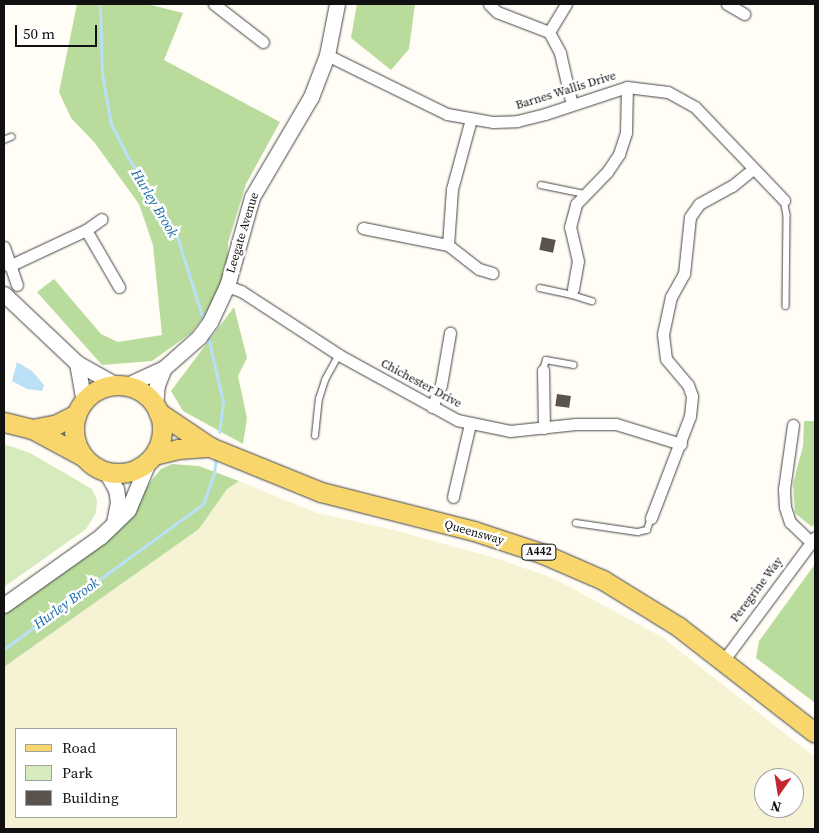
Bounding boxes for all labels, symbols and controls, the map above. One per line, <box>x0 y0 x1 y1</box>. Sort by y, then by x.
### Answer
scale bar <box>18 15 100 47</box>
text: 50 m <box>23 23 55 44</box>
street label: Barnes Wallis Drive <box>514 69 618 113</box>
water label: Hurley Brook <box>128 166 182 240</box>
street label: Leegate Avenue <box>224 191 262 275</box>
street label: Chichester Drive <box>378 357 464 411</box>
street label: Queensway <box>443 518 505 548</box>
road number: A442 <box>520 544 558 560</box>
street label: Peregrine Way <box>728 555 786 625</box>
water label: Hurley Brook <box>30 574 102 632</box>
legend <box>15 728 178 818</box>
text: Road <box>62 737 96 758</box>
text: Park <box>62 762 93 783</box>
north arrow <box>754 768 804 818</box>
text: Building <box>62 787 119 808</box>
text: N <box>769 796 783 818</box>

